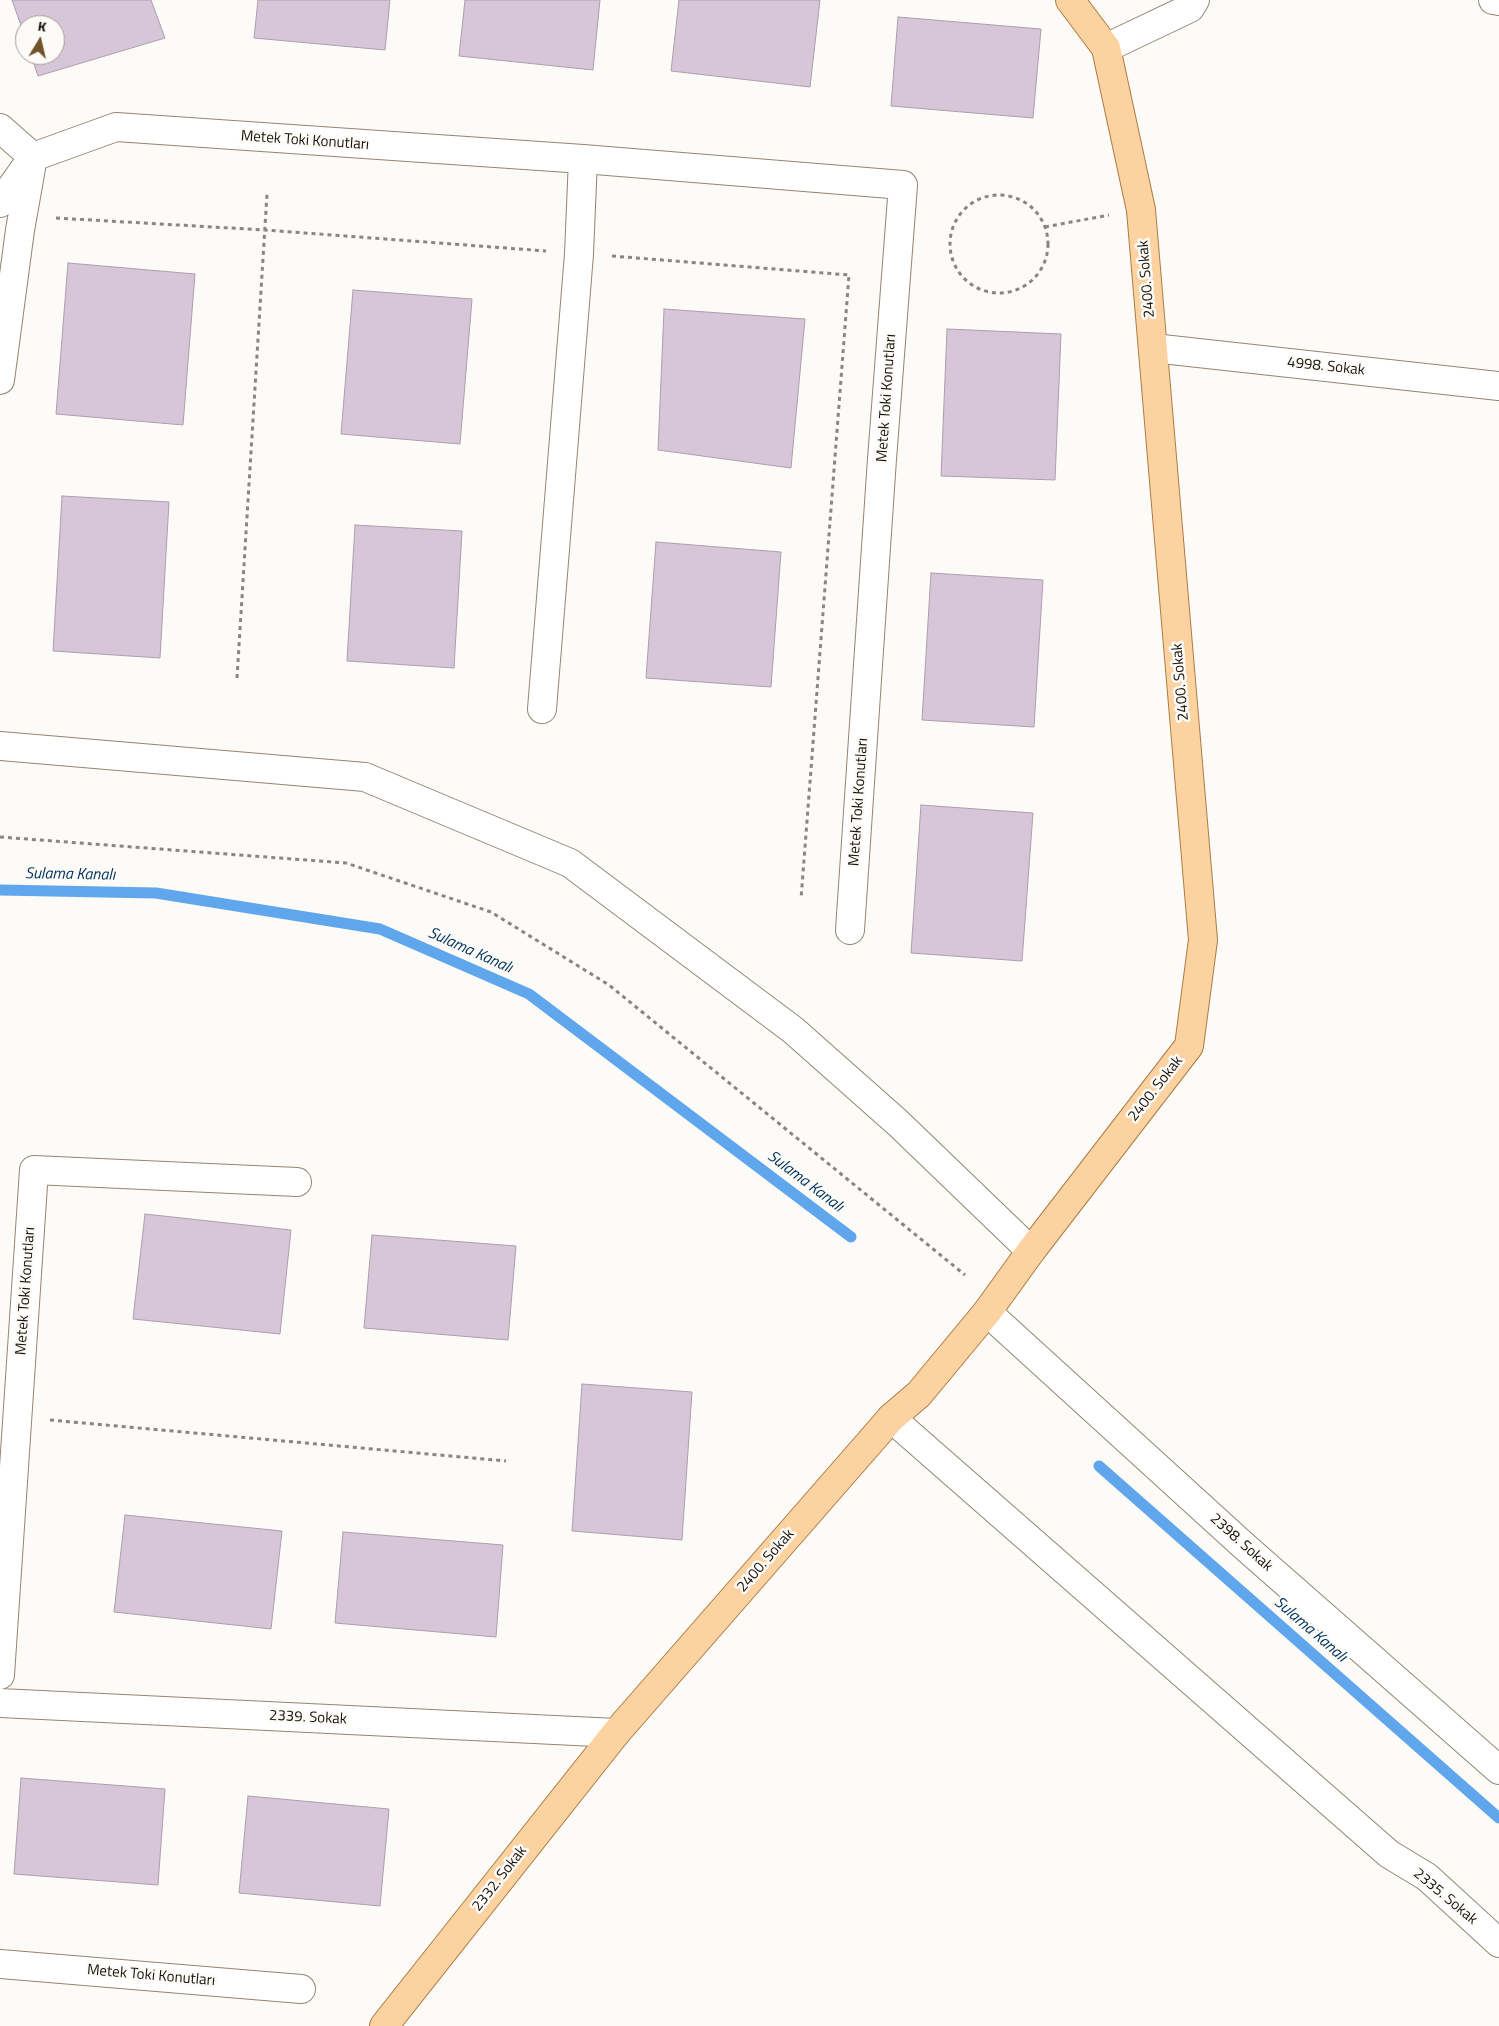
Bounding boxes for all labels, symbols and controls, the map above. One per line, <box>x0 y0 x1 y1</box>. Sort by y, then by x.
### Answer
north arrow <box>15 15 65 65</box>
text: K <box>37 15 48 37</box>
street label: Metek Toki Konutları <box>240 128 370 154</box>
street label: 2400. Sokak <box>1135 239 1159 319</box>
street label: Metek Toki Konutları <box>874 333 900 463</box>
street label: 4998. Sokak <box>1286 354 1366 380</box>
street label: 2400. Sokak <box>1169 642 1193 722</box>
street label: Metek Toki Konutları <box>846 737 872 867</box>
water label: Sulama Kanalı <box>25 865 115 885</box>
water label: Sulama Kanalı <box>425 924 515 978</box>
street label: 2400. Sokak <box>1125 1053 1187 1125</box>
water label: Sulama Kanalı <box>763 1147 847 1217</box>
street label: Metek Toki Konutları <box>13 1226 39 1356</box>
street label: 2398. Sokak <box>1206 1510 1276 1576</box>
street label: 2400. Sokak <box>734 1526 798 1596</box>
water label: Sulama Kanalı <box>1270 1593 1350 1667</box>
street label: 2339. Sokak <box>269 1707 347 1729</box>
street label: 2332. Sokak <box>469 1843 531 1915</box>
street label: 2335. Sokak <box>1409 1865 1481 1929</box>
street label: Metek Toki Konutları <box>86 1961 216 1991</box>

